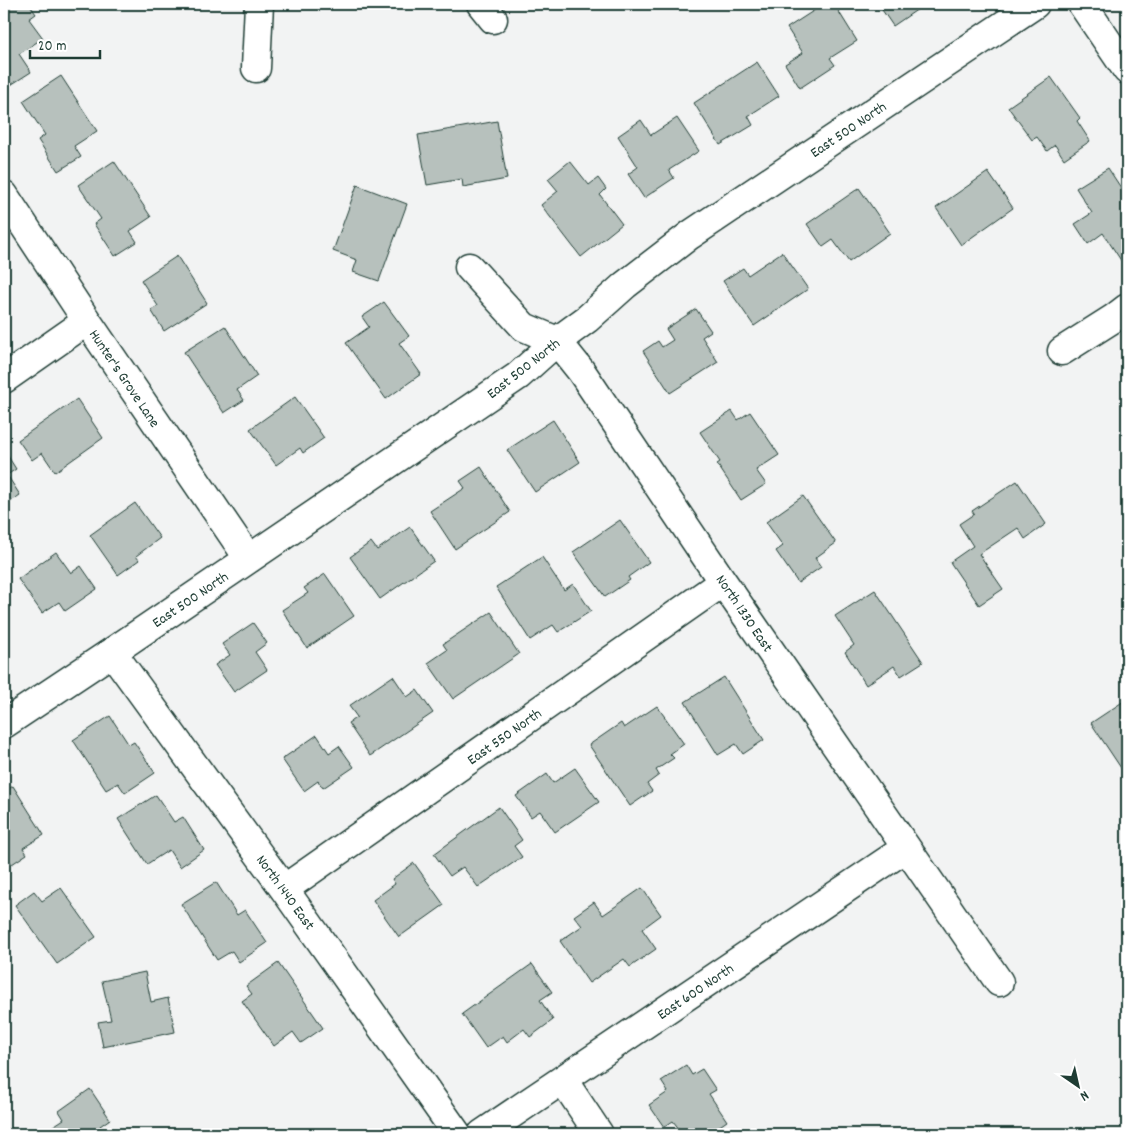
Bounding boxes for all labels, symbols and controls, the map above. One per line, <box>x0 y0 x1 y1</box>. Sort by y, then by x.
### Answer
scale bar <box>30 28 100 60</box>
text: 20 m <box>38 36 66 58</box>
street label: East 500 North <box>807 97 892 164</box>
street label: Hunter's Grove Lane <box>82 326 165 433</box>
street label: East 500 North <box>483 334 566 405</box>
street label: East 500 North <box>149 567 234 634</box>
street label: North 1330 East <box>709 571 778 658</box>
street label: East 550 North <box>463 704 547 772</box>
street label: North 1440 East <box>249 851 320 936</box>
street label: East 600 North <box>653 959 739 1026</box>
north arrow <box>1054 1060 1104 1110</box>
text: N <box>1076 1085 1093 1105</box>

